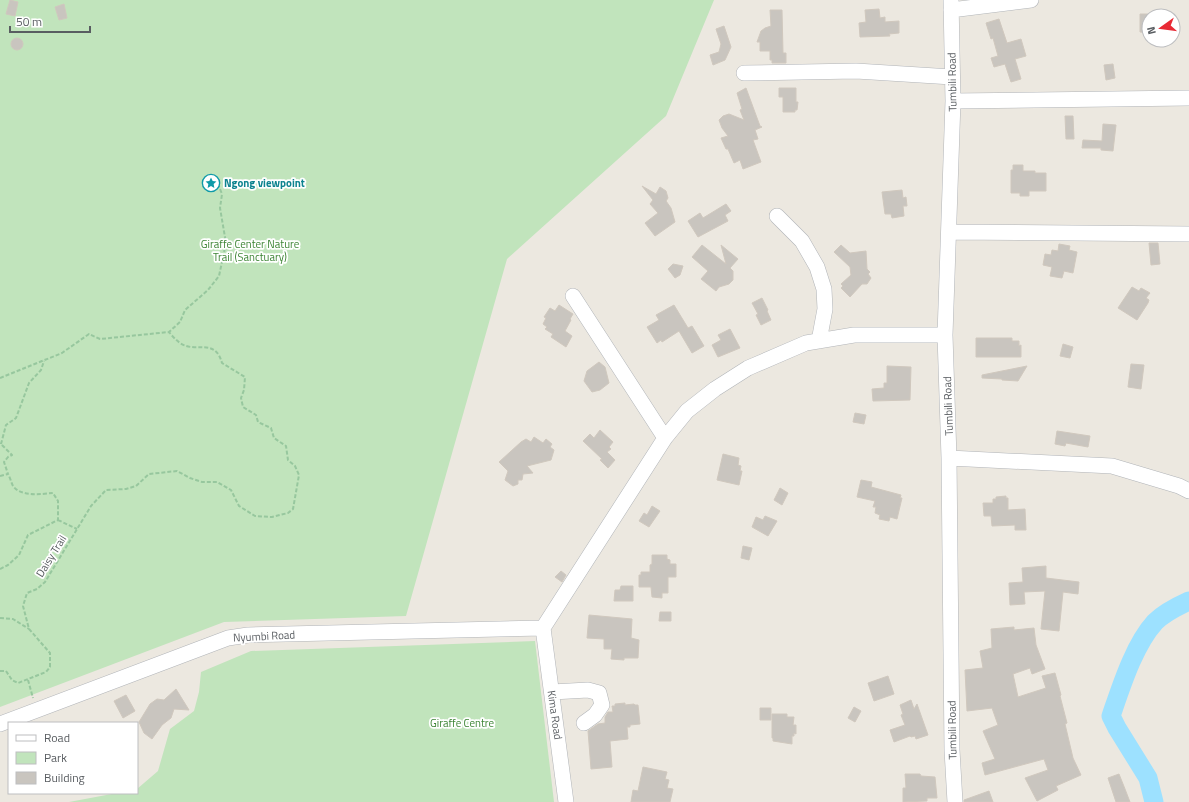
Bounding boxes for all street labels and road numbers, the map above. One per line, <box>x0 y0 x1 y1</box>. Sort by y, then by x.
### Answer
street label: Tumbili Road <box>943 52 961 112</box>
street label: Tumbili Road <box>939 376 957 436</box>
street label: Daisy Trail <box>32 532 70 580</box>
street label: Nyumbi Road <box>233 626 296 646</box>
street label: Kima Road <box>544 689 566 741</box>
street label: Tumbili Road <box>943 700 961 760</box>

